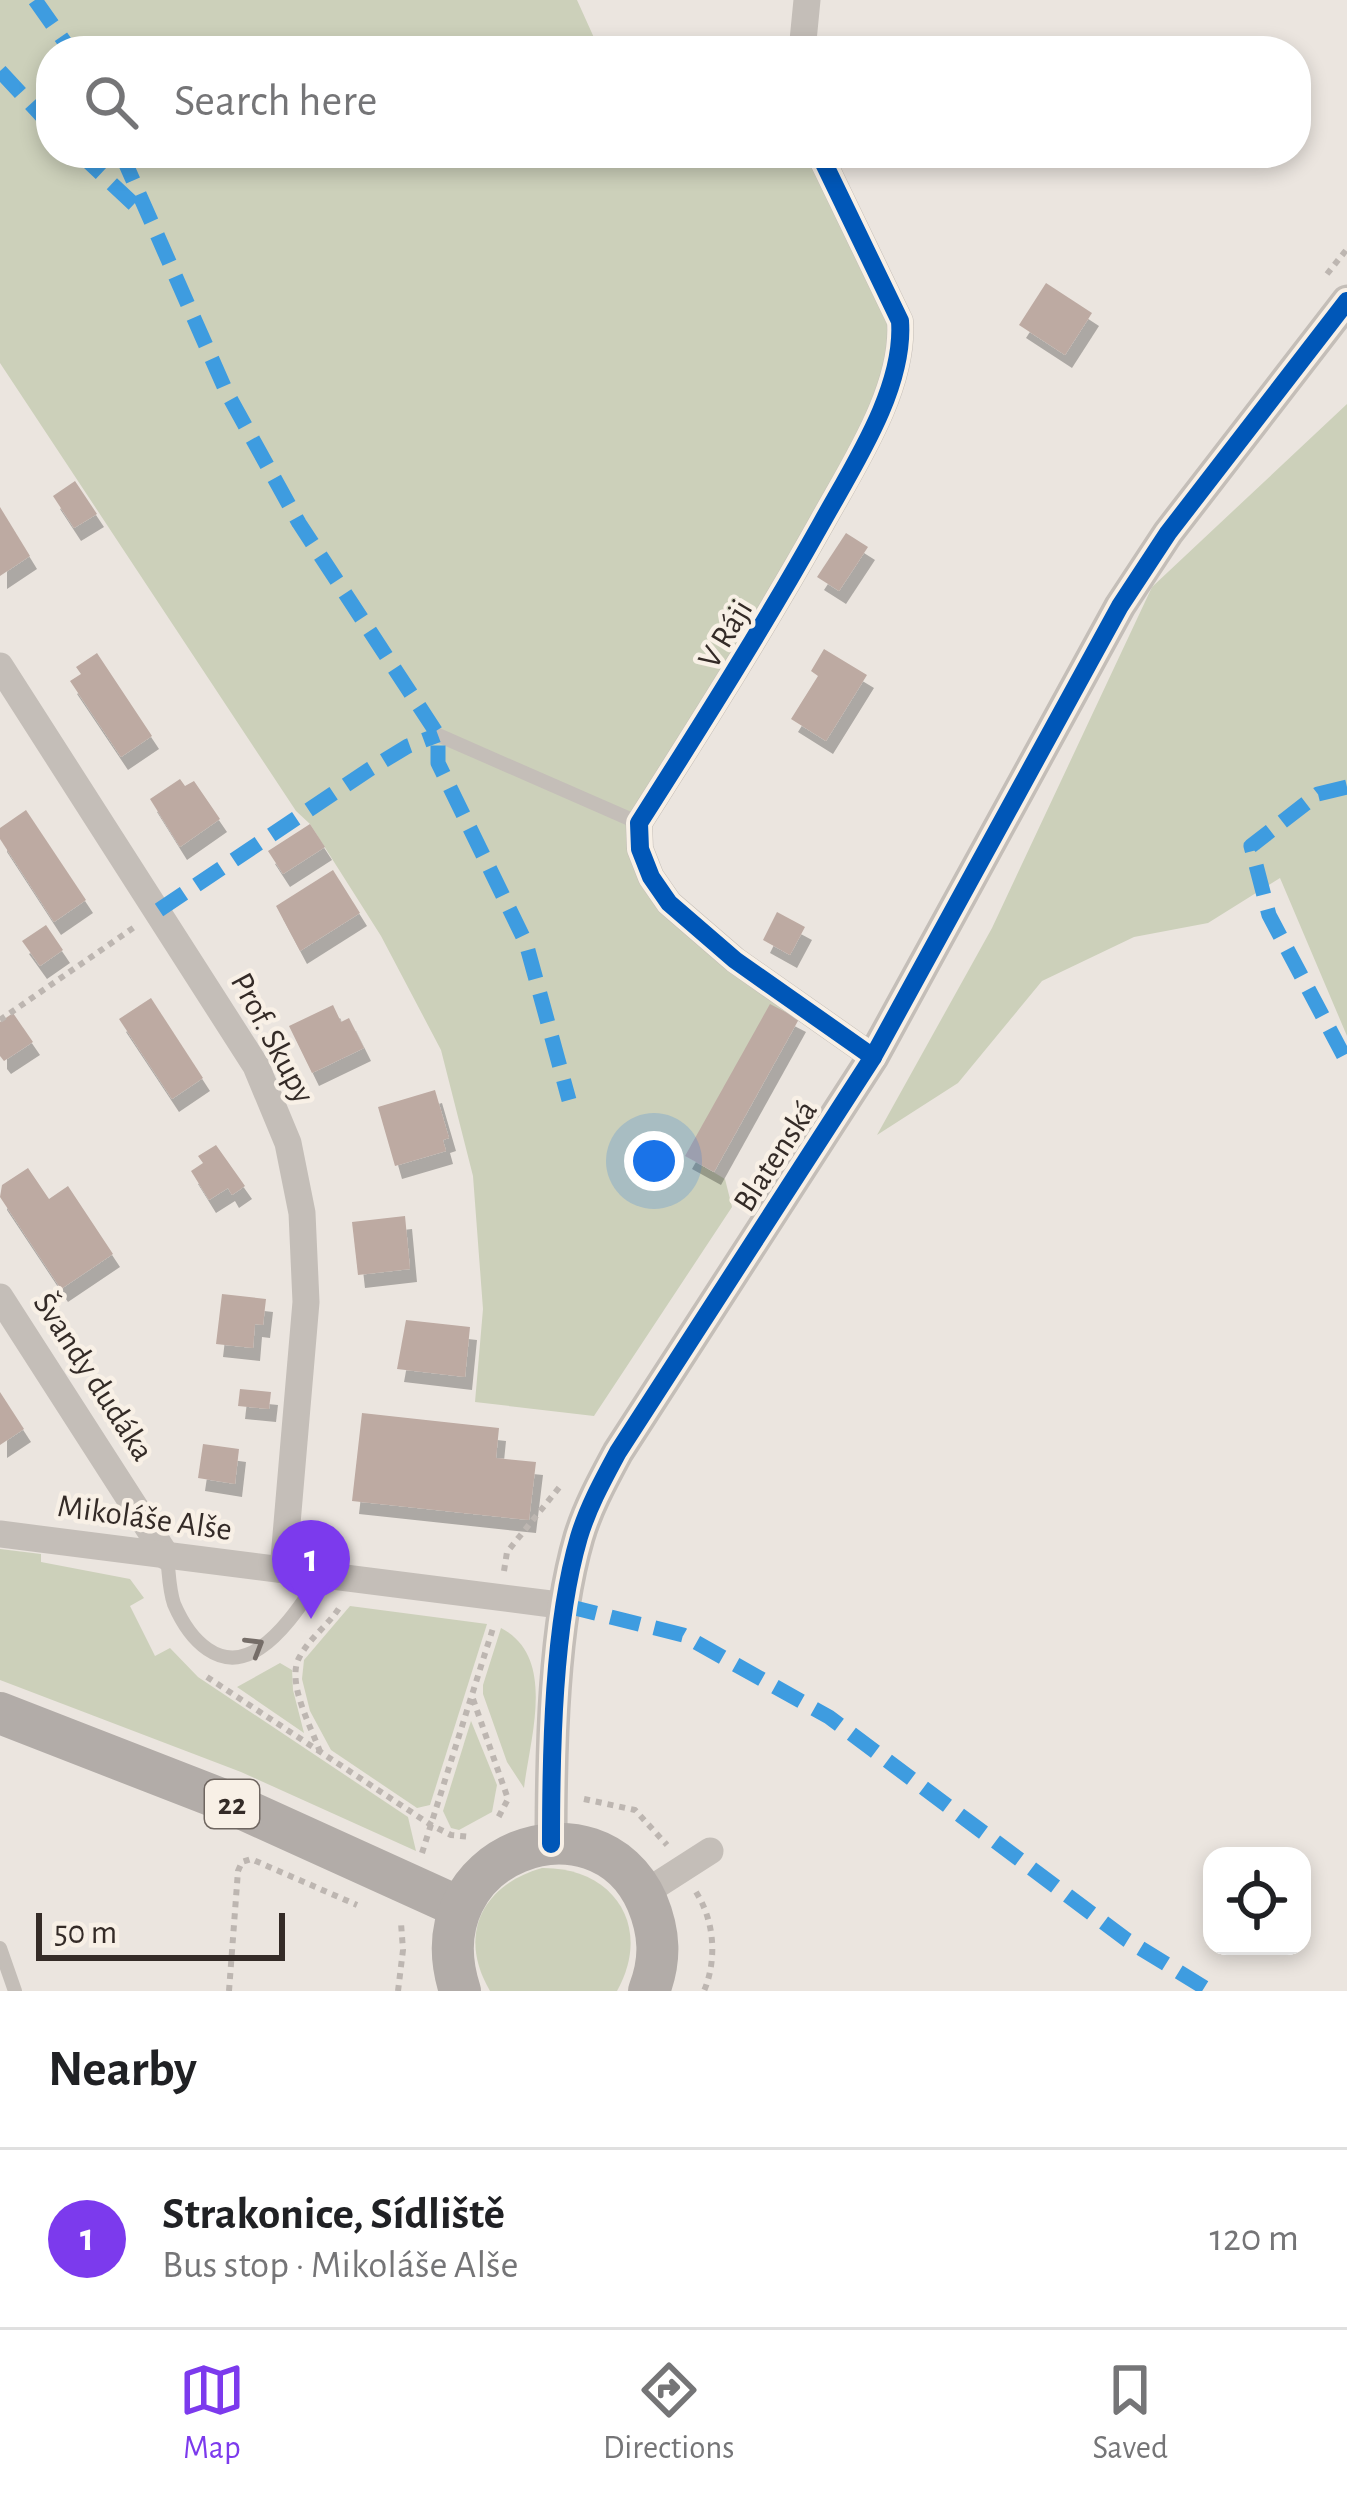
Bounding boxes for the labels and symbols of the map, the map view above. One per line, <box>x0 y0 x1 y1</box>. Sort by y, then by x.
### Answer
street label: V Ráji <box>693 594 759 674</box>
street label: Prof. Skupy <box>224 968 320 1109</box>
street label: Blatenská <box>728 1095 824 1218</box>
your location <box>624 1131 684 1191</box>
street label: Švandy dudáka <box>27 1285 163 1467</box>
street label: Mikoláše Alše <box>55 1490 234 1547</box>
pin: 1 <box>272 1520 350 1619</box>
one-way arrow <box>243 1638 264 1661</box>
road number: 22 <box>205 1780 259 1828</box>
scale bar <box>36 1907 285 1960</box>

